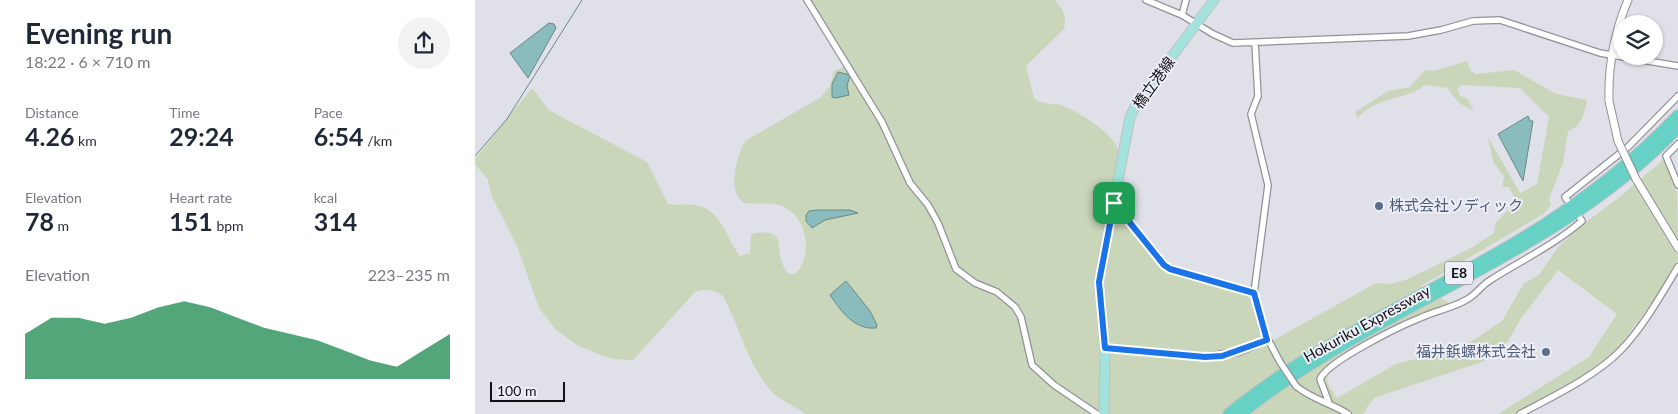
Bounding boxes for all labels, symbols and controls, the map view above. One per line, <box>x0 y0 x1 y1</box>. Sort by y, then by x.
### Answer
map controls <box>1613 15 1663 65</box>
button: layers <box>1613 15 1663 65</box>
text: Evening run <box>25 16 172 50</box>
button: share <box>398 17 450 69</box>
text: 18:22 · 6 × 710 m <box>25 52 150 71</box>
street label: 橋立港線 <box>1128 53 1178 112</box>
text: Distance <box>25 104 79 121</box>
text: Time <box>169 104 200 121</box>
text: Pace <box>314 104 343 121</box>
text: 4.26 <box>25 121 74 151</box>
text: 29:24 <box>169 121 234 151</box>
text: 6:54 <box>314 121 364 151</box>
text: km <box>74 132 97 149</box>
text: /km <box>364 132 392 149</box>
pin <box>1093 182 1135 224</box>
text: Elevation <box>25 189 82 206</box>
text: Heart rate <box>169 189 232 206</box>
text: kcal <box>314 189 337 206</box>
icon: arrive <box>1100 189 1128 217</box>
place label: 株式会社ソディック <box>1389 196 1523 214</box>
marker: 株式会社ソディック <box>1373 200 1385 212</box>
text: 78 <box>25 206 54 236</box>
text: 151 <box>169 206 213 236</box>
text: 314 <box>314 206 357 236</box>
text: m <box>54 217 69 234</box>
text: bpm <box>213 217 244 234</box>
road number: E8 <box>1445 262 1473 284</box>
text: Elevation <box>25 265 90 284</box>
text: 223–235 m <box>368 265 450 284</box>
street label: Hokuriku Expressway <box>1300 281 1433 365</box>
place label: 福井鋲螺株式会社 <box>1416 342 1536 360</box>
marker: 福井鋲螺株式会社 <box>1540 346 1552 358</box>
scale bar <box>490 379 565 402</box>
text: 100 m <box>497 382 536 399</box>

